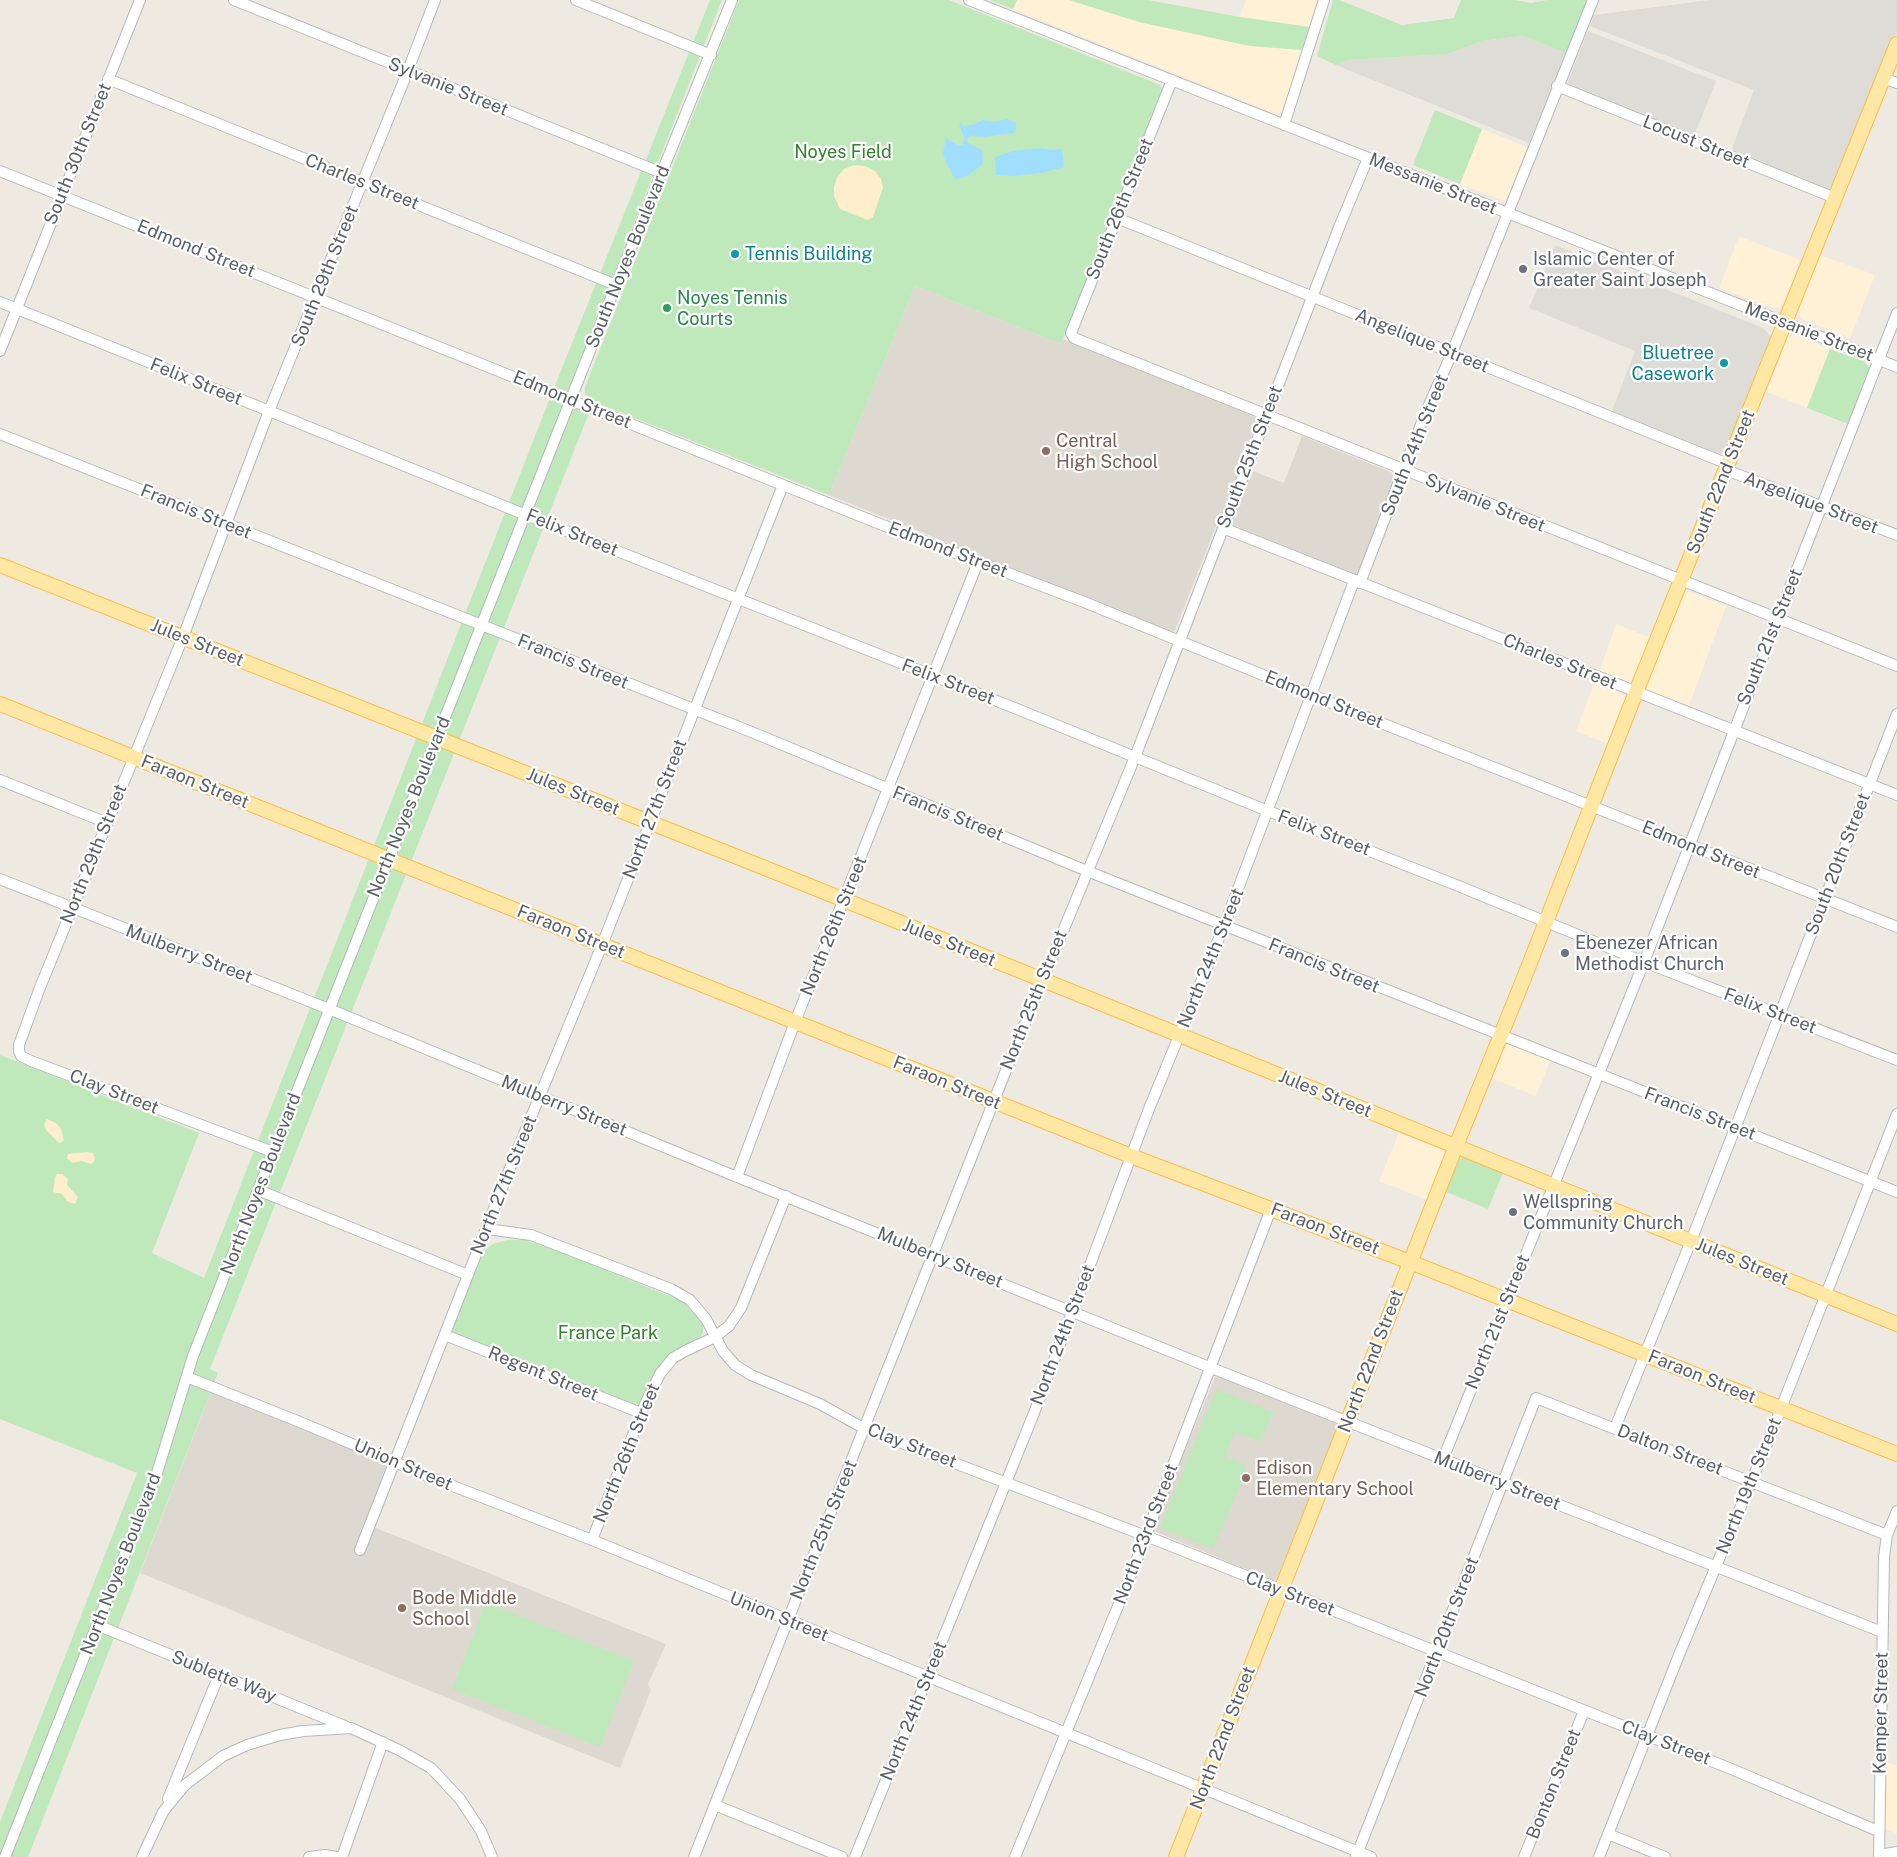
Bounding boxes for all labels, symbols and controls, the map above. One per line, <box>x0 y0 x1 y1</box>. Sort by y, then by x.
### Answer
street label: Sylvanie Street <box>385 53 511 121</box>
street label: South 30th Street <box>40 80 116 228</box>
street label: Locust Street <box>1639 111 1753 173</box>
street label: South 26th Street <box>1082 135 1158 283</box>
park label: Noyes Field <box>794 141 892 163</box>
street label: Messanie Street <box>1366 148 1500 220</box>
street label: Charles Street <box>302 149 422 215</box>
street label: South Noyes Boulevard <box>581 162 675 352</box>
street label: South 29th Street <box>287 202 363 350</box>
street label: Edmond Street <box>134 215 258 283</box>
place label: Tennis Building <box>745 243 873 265</box>
marker: Tennis Building <box>729 248 741 260</box>
place label: Islamic Center of Greater Saint Joseph <box>1533 248 1707 290</box>
marker: Islamic Center of Greater Saint Joseph <box>1517 263 1529 275</box>
place label: Noyes Tennis Courts <box>677 287 788 330</box>
street label: Messanie Street <box>1742 298 1876 366</box>
marker: Noyes Tennis Courts <box>661 302 673 314</box>
street label: Angelique Street <box>1352 304 1492 378</box>
place label: Bluetree Casework <box>1632 342 1714 384</box>
street label: Felix Street <box>147 354 245 410</box>
marker: Bluetree Casework <box>1718 357 1730 369</box>
street label: Edmond Street <box>510 366 634 434</box>
street label: South 24th Street <box>1377 371 1453 519</box>
street label: South 25th Street <box>1213 383 1287 531</box>
street label: South 22nd Street <box>1682 407 1760 557</box>
place label: Central High School <box>1056 430 1158 472</box>
marker: Central High School <box>1040 445 1052 457</box>
street label: Angelique Street <box>1741 467 1881 539</box>
street label: Sylvanie Street <box>1422 469 1548 537</box>
street label: Francis Street <box>137 480 255 544</box>
street label: Felix Street <box>523 505 621 561</box>
street label: Edmond Street <box>885 517 1011 583</box>
street label: South 21st Street <box>1733 566 1807 708</box>
street label: Jules Street <box>147 614 247 672</box>
street label: Charles Street <box>1500 629 1620 695</box>
street label: Francis Street <box>514 630 632 694</box>
street label: Felix Street <box>899 654 997 710</box>
street label: Edmond Street <box>1262 666 1386 734</box>
street label: North Noyes Boulevard <box>363 713 455 901</box>
street label: North 27th Street <box>618 736 692 882</box>
street label: Faraon Street <box>138 751 252 813</box>
street label: Jules Street <box>523 763 623 821</box>
street label: North 29th Street <box>56 781 132 927</box>
street label: Francis Street <box>889 782 1007 846</box>
street label: South 20th Street <box>1801 790 1875 938</box>
street label: Felix Street <box>1275 805 1373 861</box>
street label: Edmond Street <box>1639 816 1763 884</box>
street label: North 26th Street <box>796 853 872 999</box>
street label: North 24th Street <box>1173 885 1249 1031</box>
street label: Faraon Street <box>514 901 628 963</box>
street label: Jules Street <box>899 914 999 972</box>
street label: Mulberry Street <box>123 920 255 988</box>
street label: North 25th Street <box>996 927 1072 1073</box>
place label: Ebenezer African Methodist Church <box>1575 932 1724 974</box>
street label: Francis Street <box>1265 934 1383 998</box>
marker: Ebenezer African Methodist Church <box>1559 947 1571 959</box>
street label: Felix Street <box>1721 983 1819 1039</box>
street label: Faraon Street <box>890 1052 1004 1114</box>
street label: Clay Street <box>66 1065 162 1119</box>
street label: Jules Street <box>1275 1065 1375 1123</box>
street label: Mulberry Street <box>498 1071 630 1141</box>
street label: Francis Street <box>1641 1083 1759 1145</box>
street label: North Noyes Boulevard <box>216 1090 306 1278</box>
street label: North 27th Street <box>466 1112 542 1258</box>
place label: Wellspring Community Church <box>1523 1191 1683 1234</box>
street label: Faraon Street <box>1268 1198 1382 1260</box>
marker: Wellspring Community Church <box>1507 1206 1519 1218</box>
street label: Mulberry Street <box>874 1223 1006 1293</box>
street label: Jules Street <box>1692 1233 1792 1291</box>
street label: North 21st Street <box>1461 1252 1535 1392</box>
street label: North 24th Street <box>1026 1262 1100 1408</box>
street label: North 22nd Street <box>1334 1286 1408 1436</box>
park label: France Park <box>558 1322 658 1344</box>
street label: Regent Street <box>485 1342 601 1406</box>
street label: Faraon Street <box>1645 1346 1759 1408</box>
street label: North 26th Street <box>589 1380 665 1526</box>
street label: North 19th Street <box>1712 1415 1786 1557</box>
street label: Clay Street <box>864 1419 960 1473</box>
street label: Dalton Street <box>1614 1420 1726 1480</box>
street label: Union Street <box>350 1435 456 1495</box>
street label: Mulberry Street <box>1431 1447 1563 1515</box>
street label: North 25th Street <box>786 1457 862 1603</box>
place label: Edison Elementary School <box>1256 1457 1414 1500</box>
street label: North 23rd Street <box>1109 1461 1183 1607</box>
street label: North Noyes Boulevard <box>76 1470 166 1658</box>
marker: Edison Elementary School <box>1240 1472 1252 1484</box>
street label: North 20th Street <box>1410 1554 1484 1700</box>
street label: Clay Street <box>1242 1567 1338 1621</box>
place label: Bode Middle School <box>412 1587 517 1630</box>
street label: Union Street <box>726 1587 832 1647</box>
marker: Bode Middle School <box>396 1602 408 1614</box>
street label: North 24th Street <box>876 1638 952 1784</box>
street label: Sublette Way <box>168 1646 280 1708</box>
street label: Kemper Street <box>1869 1652 1893 1774</box>
street label: North 22nd Street <box>1186 1663 1260 1813</box>
street label: Clay Street <box>1618 1716 1714 1770</box>
street label: Bonton Street <box>1522 1726 1586 1842</box>

